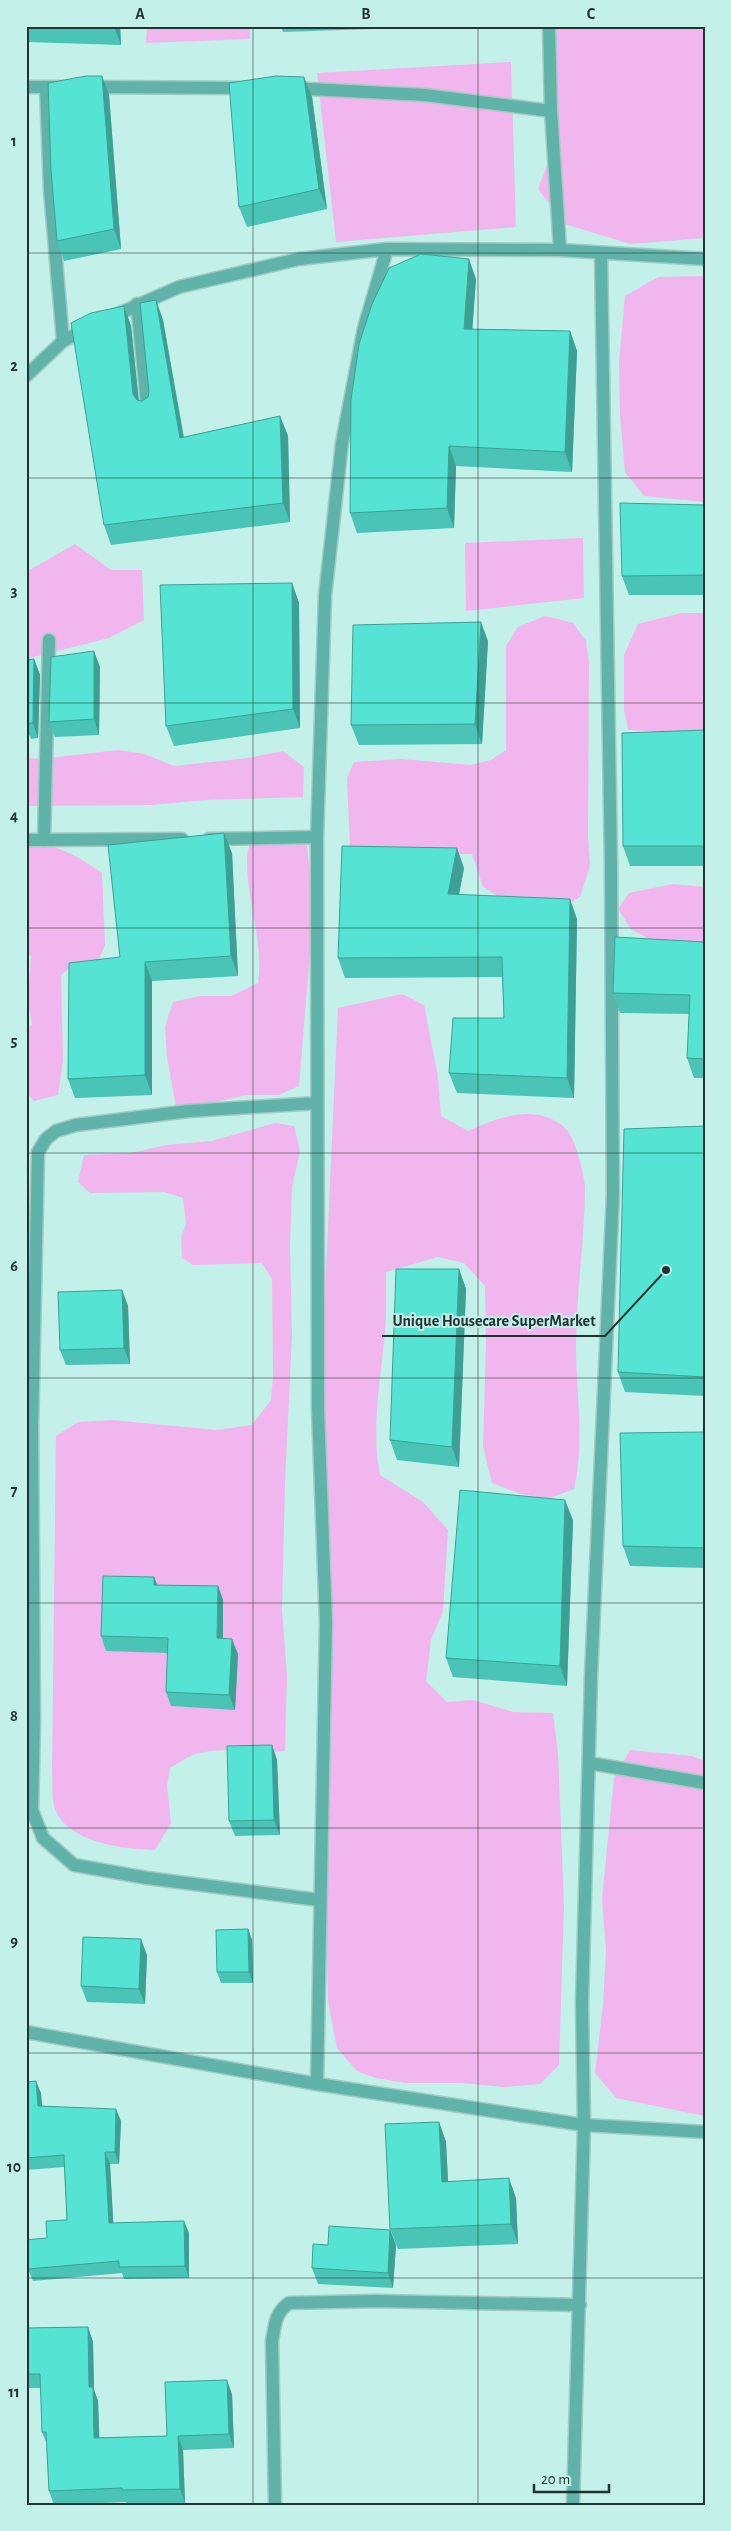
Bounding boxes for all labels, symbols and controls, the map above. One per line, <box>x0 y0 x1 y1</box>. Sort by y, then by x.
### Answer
text: A <box>135 6 145 22</box>
text: B <box>361 6 371 22</box>
text: C <box>587 6 596 22</box>
text: 1 <box>11 133 17 149</box>
text: 2 <box>10 358 18 374</box>
text: 3 <box>11 583 18 599</box>
text: 4 <box>10 808 18 824</box>
text: 5 <box>11 1033 18 1049</box>
text: 6 <box>10 1258 18 1274</box>
callout: Unique Housecare SuperMarket <box>382 1305 605 1336</box>
text: Unique Housecare SuperMarket <box>392 1313 596 1329</box>
text: 7 <box>11 1483 18 1499</box>
text: 8 <box>10 1708 18 1724</box>
text: 9 <box>10 1933 18 1949</box>
text: 10 <box>7 2159 21 2175</box>
text: 11 <box>8 2384 20 2400</box>
scale bar <box>534 2461 608 2493</box>
text: 20 m <box>541 2472 570 2487</box>

